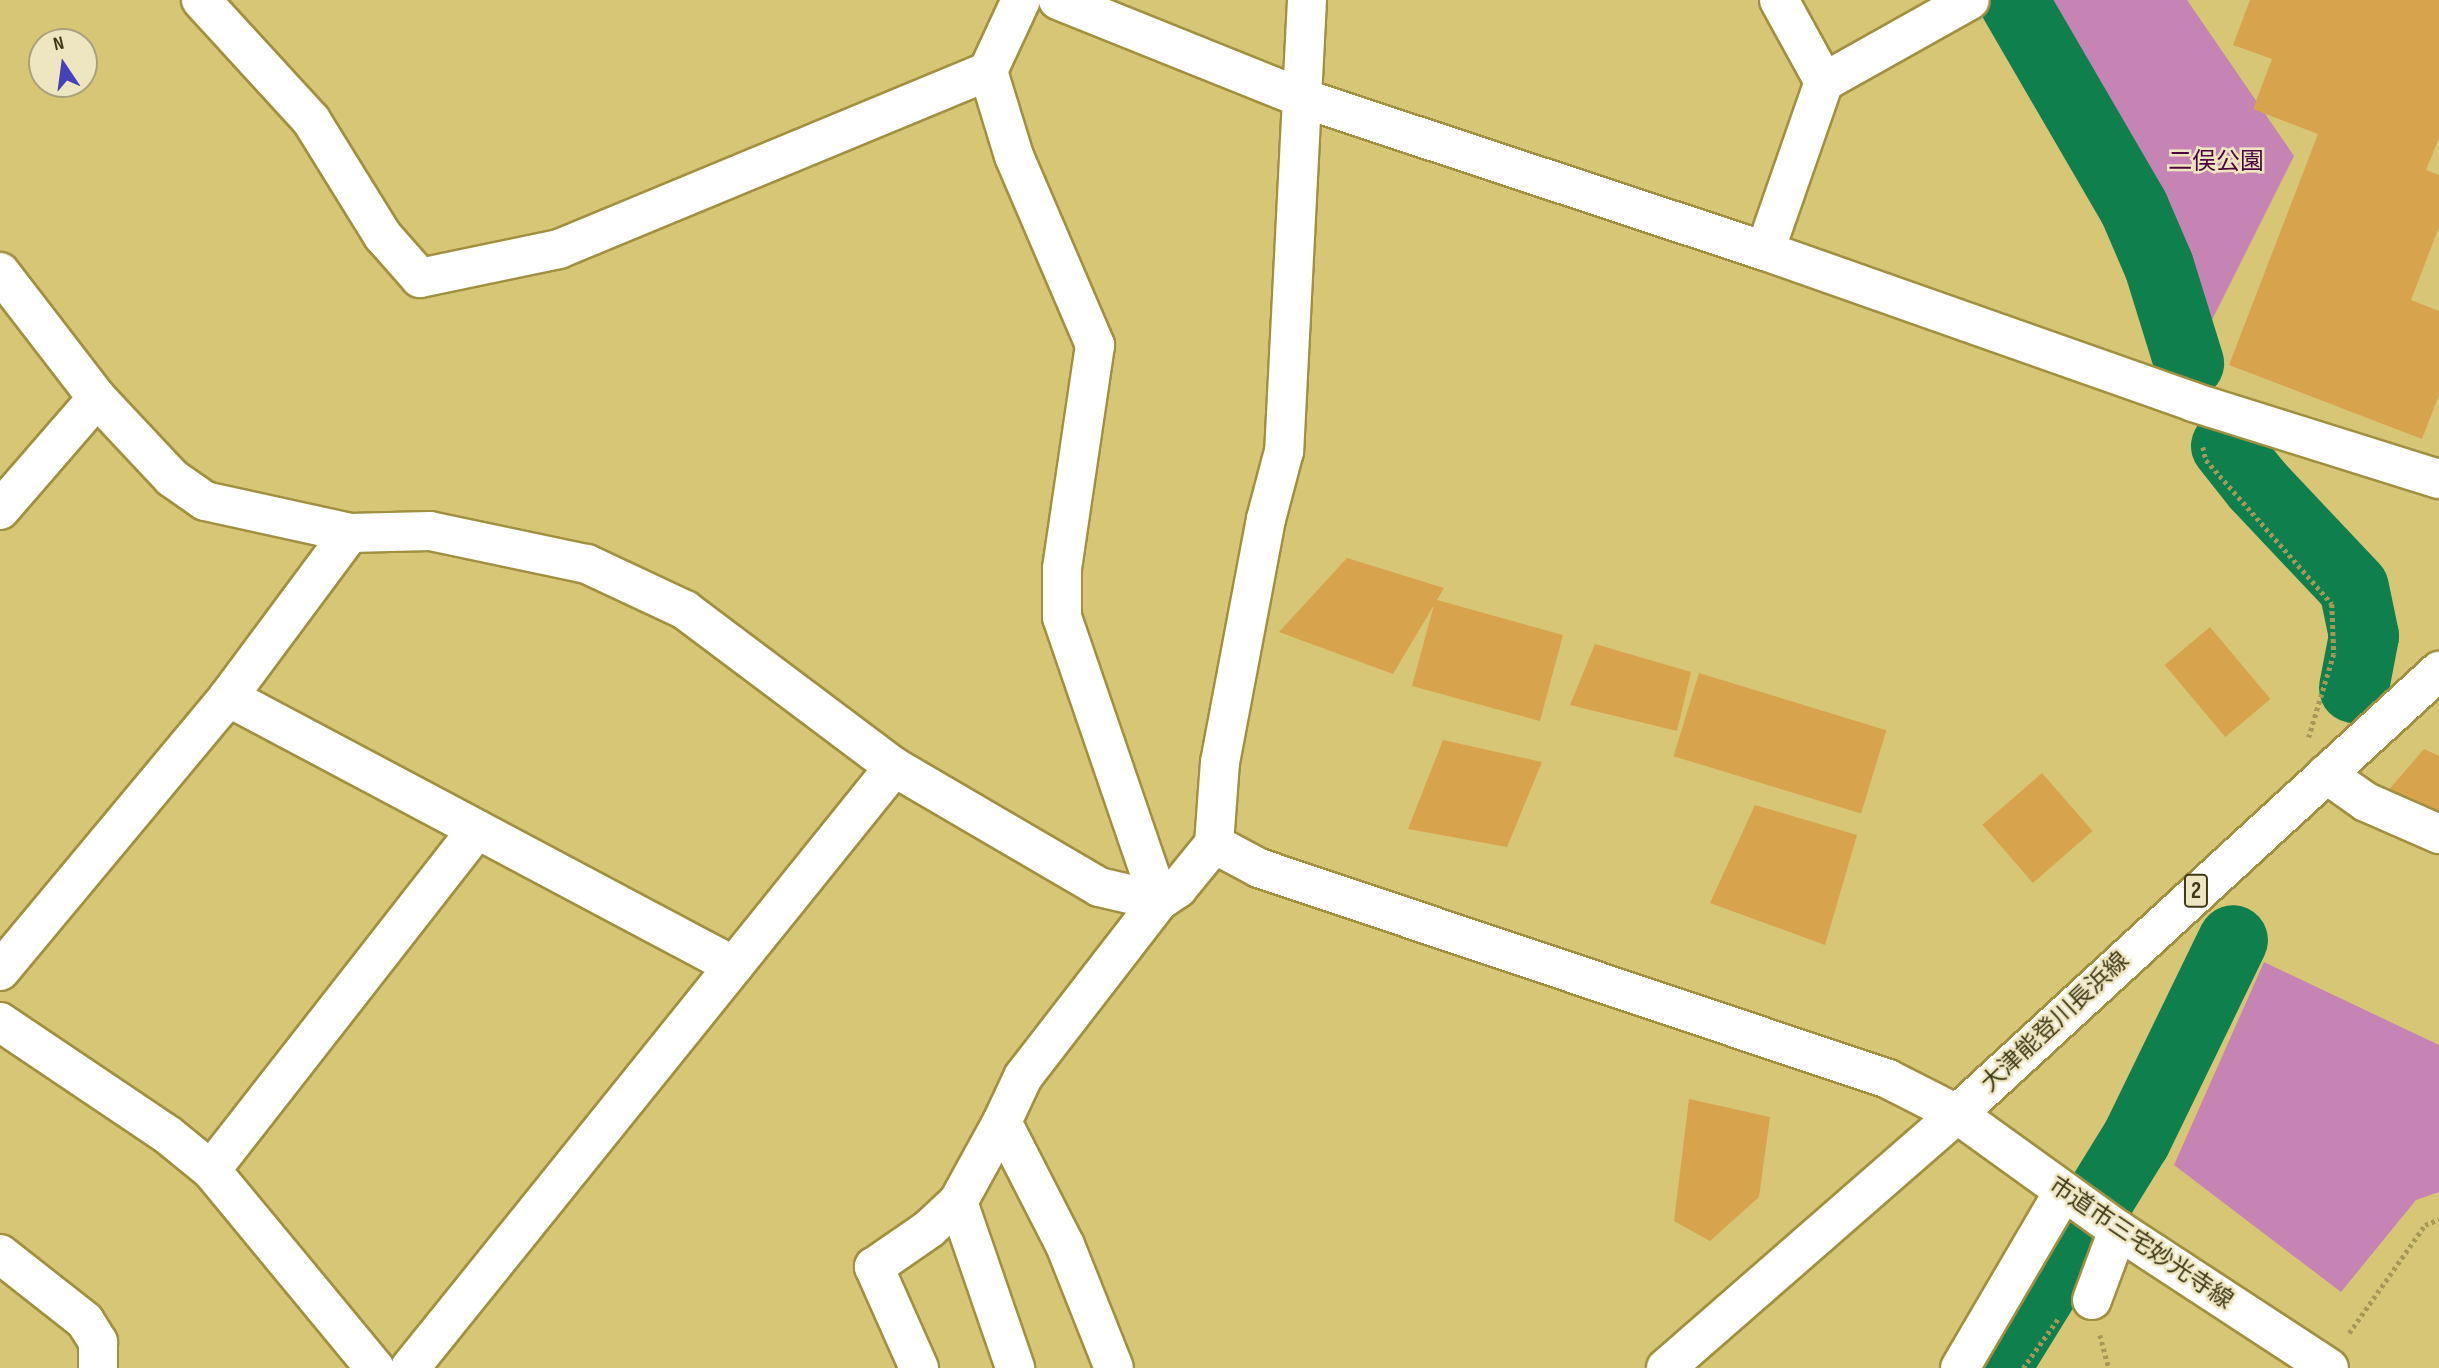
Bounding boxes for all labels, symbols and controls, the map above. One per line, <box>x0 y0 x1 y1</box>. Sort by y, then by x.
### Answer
north arrow <box>28 28 98 98</box>
text: N <box>51 32 66 56</box>
park label: 二俣公園 <box>2168 148 2264 176</box>
road number: 2 <box>2184 872 2208 911</box>
street label: 大津能登川長浜線 <box>1975 946 2135 1098</box>
street label: 市道市三宅妙光寺線 <box>2043 1171 2239 1315</box>

